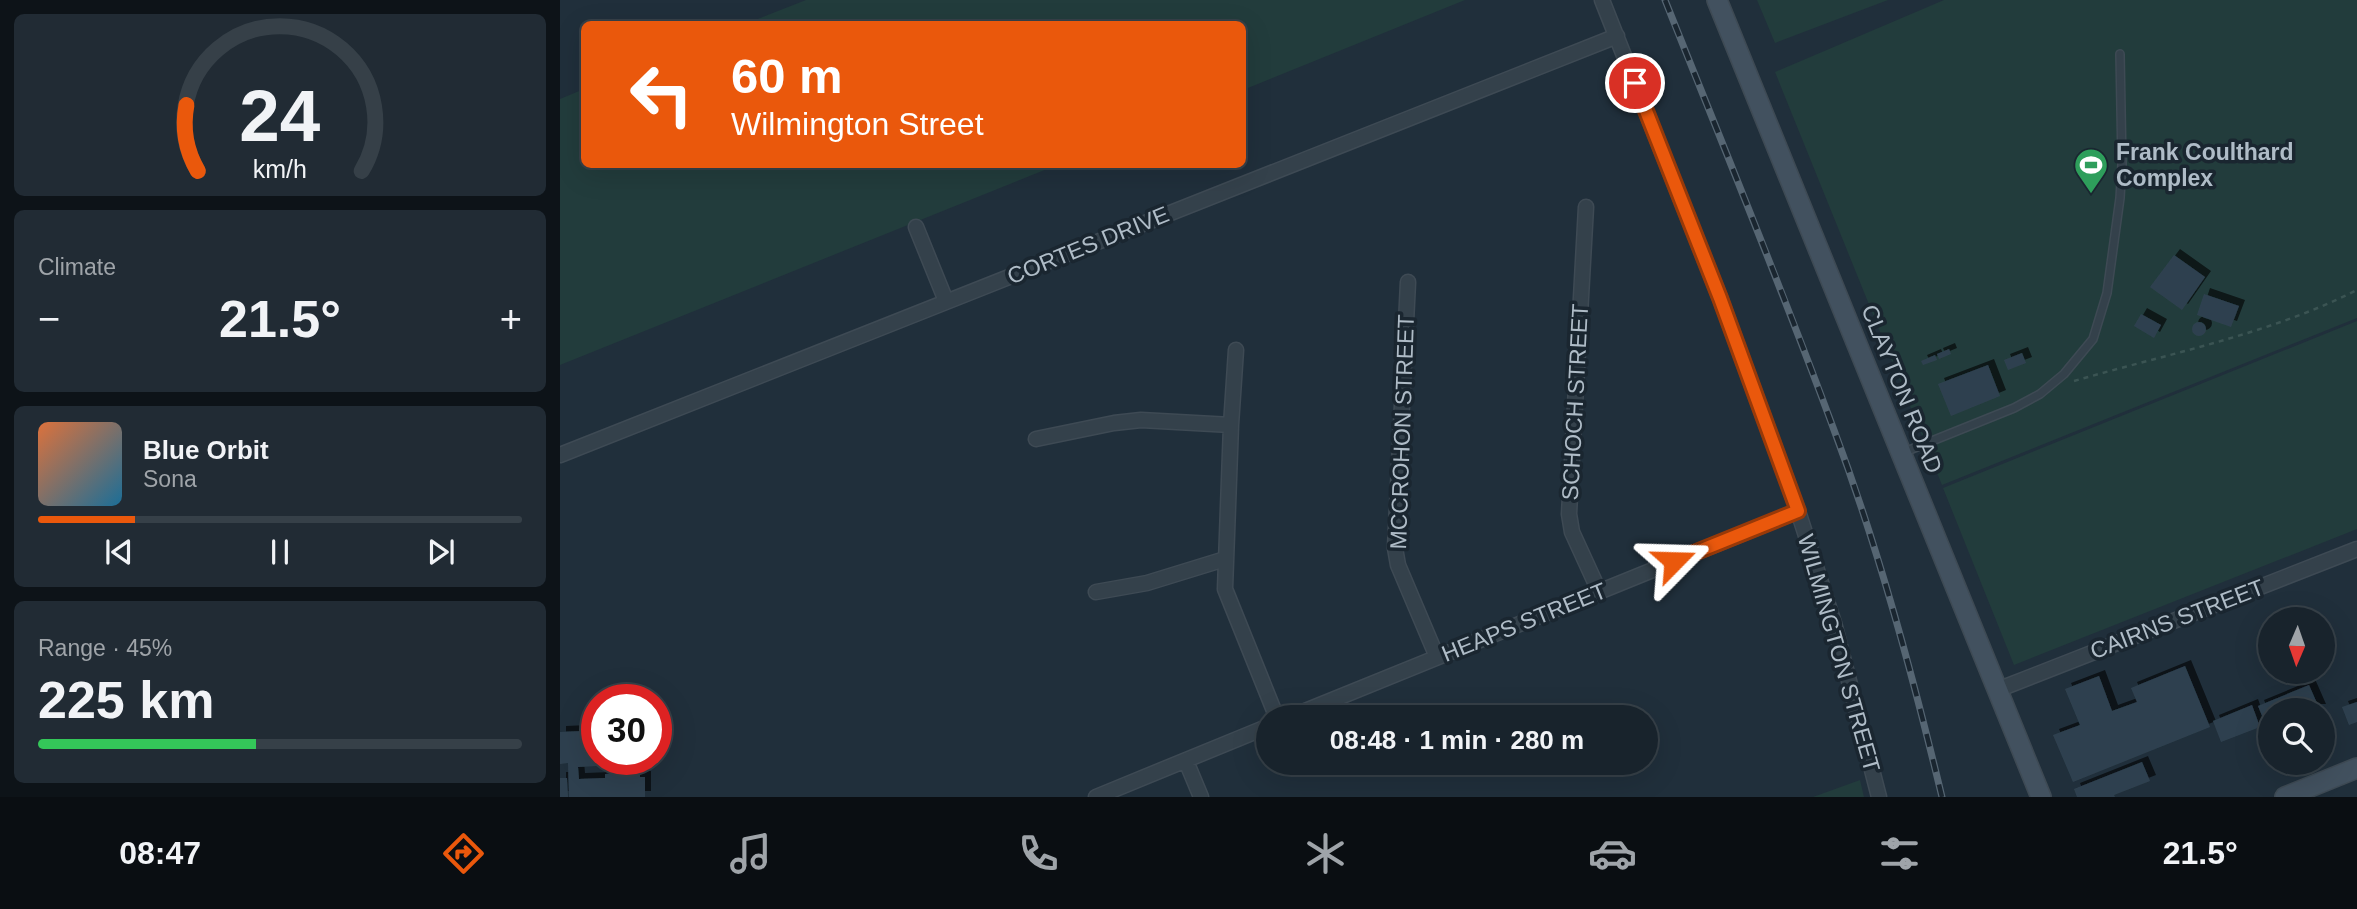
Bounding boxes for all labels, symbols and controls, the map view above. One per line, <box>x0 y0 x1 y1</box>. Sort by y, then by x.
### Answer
icon: left <box>616 49 707 140</box>
text: 60 m <box>731 49 843 103</box>
pin <box>1605 53 1665 113</box>
icon: arrive <box>1616 64 1654 102</box>
text: 24 <box>240 75 321 156</box>
text: Wilmington Street <box>731 106 984 142</box>
place label: Frank Coulthard Complex <box>2116 139 2294 191</box>
sports icon: Frank Coulthard Complex <box>2072 146 2110 195</box>
text: km/h <box>253 155 307 183</box>
street label: CORTES DRIVE <box>1003 201 1173 289</box>
text: Climate <box>38 254 116 280</box>
text: 21.5° <box>219 290 341 348</box>
text: − <box>38 298 60 340</box>
text: + <box>500 298 522 340</box>
street label: CLAYTON ROAD <box>1856 301 1948 477</box>
street label: SCHOCH STREET <box>1557 303 1593 501</box>
street label: MCCROHON STREET <box>1385 314 1419 550</box>
text: Blue Orbit <box>143 435 269 465</box>
text: Sona <box>143 466 197 492</box>
position arrow <box>1637 524 1711 598</box>
street label: WILMINGTON STREET <box>1793 531 1885 775</box>
icon: previous <box>100 533 138 571</box>
icon: pause <box>261 533 299 571</box>
icon: next <box>422 533 460 571</box>
street label: CAIRNS STREET <box>2086 574 2268 664</box>
street label: HEAPS STREET <box>1438 577 1610 667</box>
north arrow <box>2258 607 2334 684</box>
map controls <box>2258 607 2335 775</box>
text: Range · 45% <box>38 635 172 661</box>
text: 225 km <box>38 671 214 729</box>
speed limit sign: 30 <box>581 684 672 775</box>
button: search <box>2258 698 2335 775</box>
text: 08:48 · 1 min · 280 m <box>1330 725 1584 755</box>
icon: directions <box>439 829 488 878</box>
icon: music <box>726 829 775 878</box>
icon: phone <box>1014 829 1063 878</box>
icon: climate <box>1301 829 1350 878</box>
icon: car <box>1588 829 1637 878</box>
icon: filters <box>1875 829 1924 878</box>
text: 08:47 <box>119 835 201 871</box>
text: 21.5° <box>2163 835 2238 871</box>

